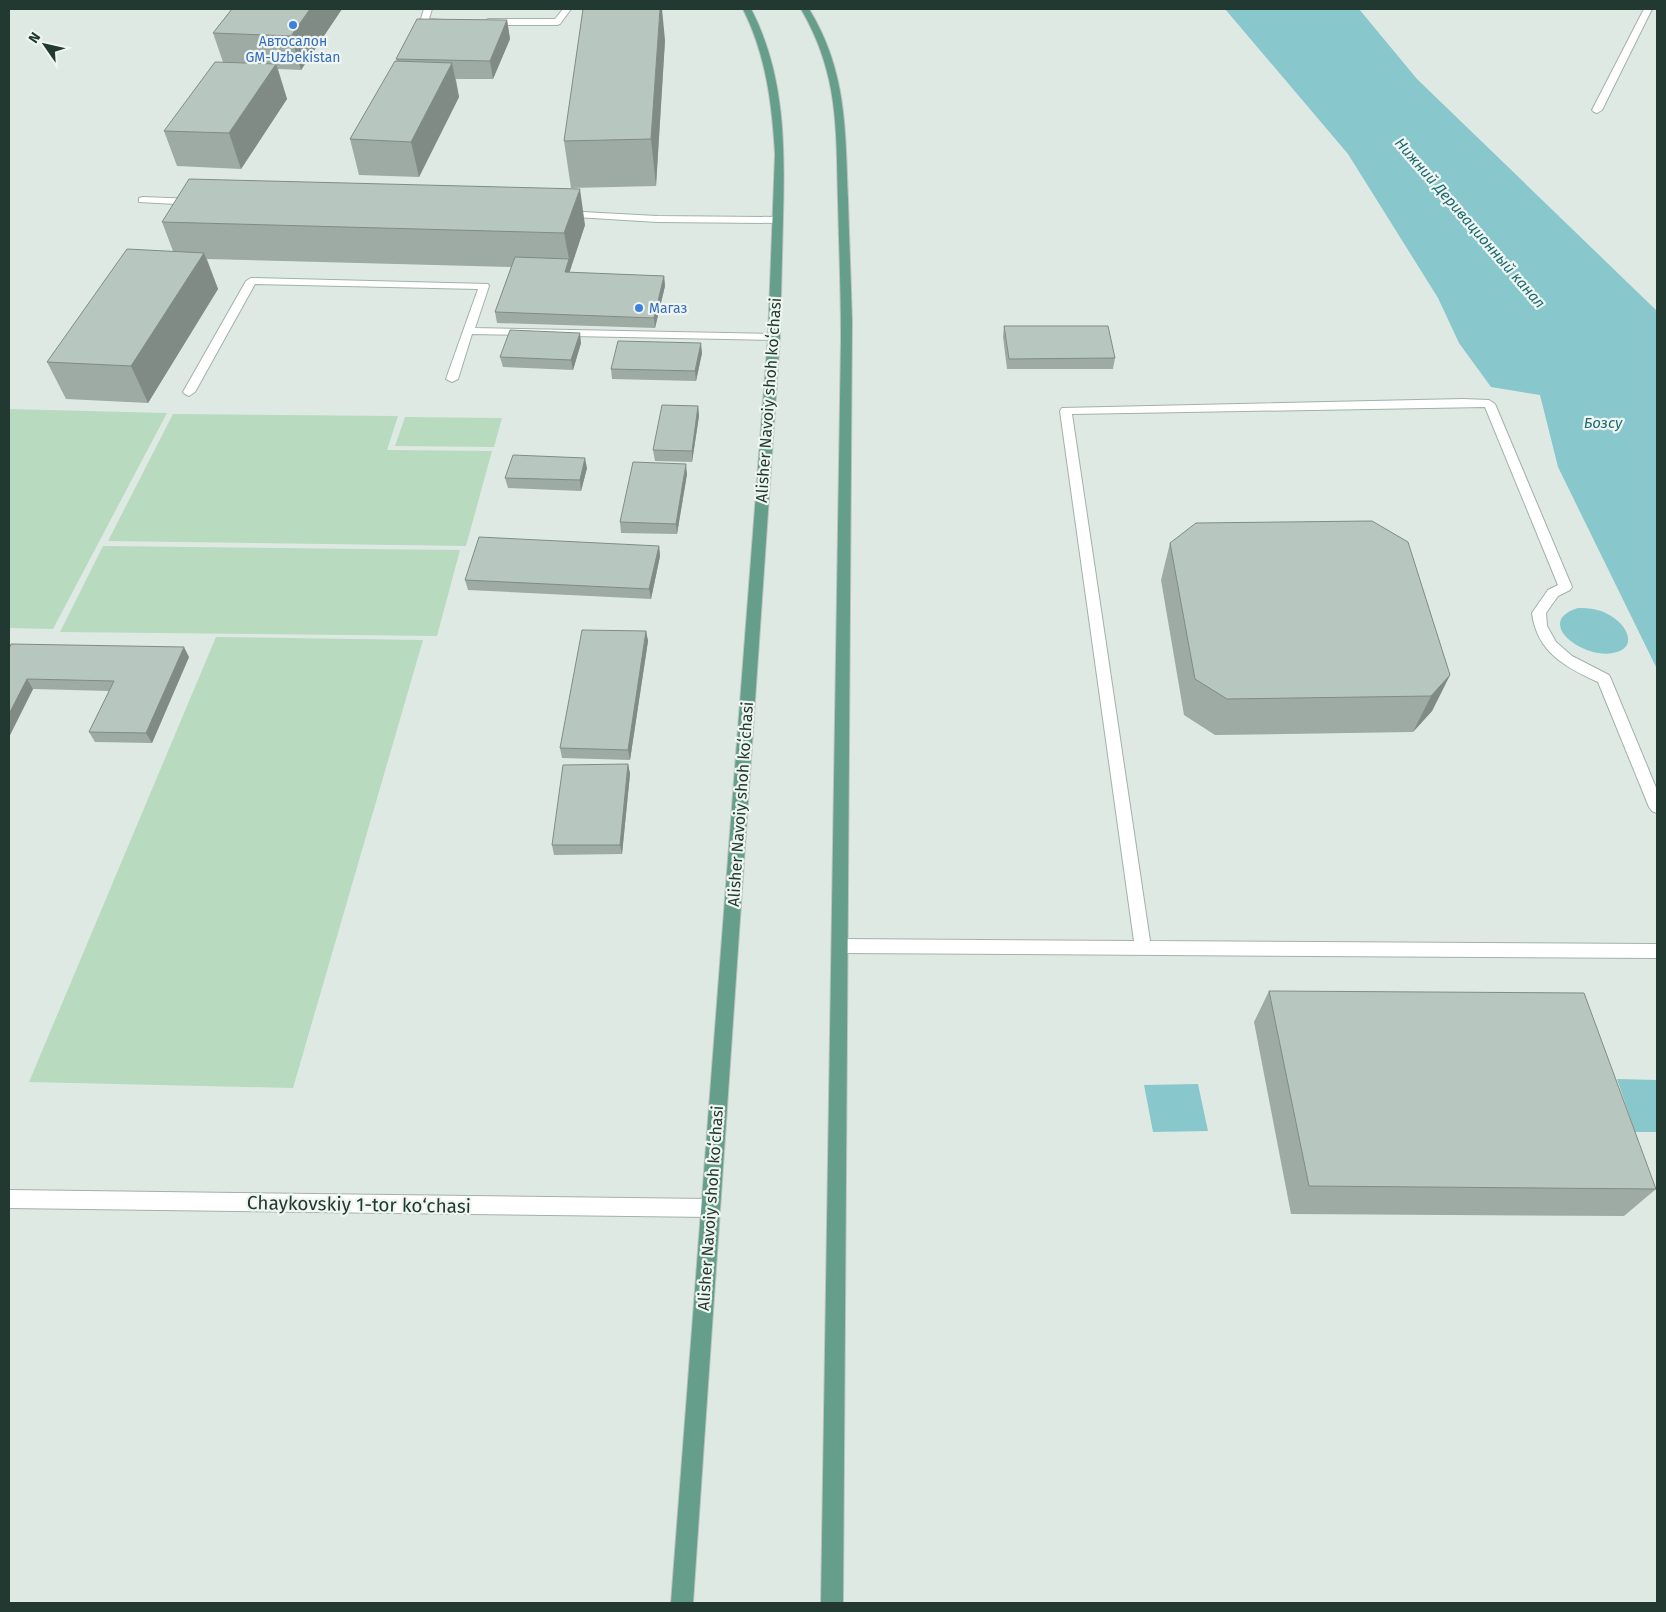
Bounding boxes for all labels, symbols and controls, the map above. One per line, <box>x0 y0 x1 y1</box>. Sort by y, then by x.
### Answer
marker: Автосалон GM-Uzbekistan <box>287 19 299 31</box>
north arrow <box>20 20 70 70</box>
text: N <box>25 29 44 47</box>
place label: Автосалон GM-Uzbekistan <box>245 33 341 66</box>
water label: Нижний Деривационный канал <box>1391 134 1549 312</box>
street label: Alisher Navoiy shoh koʻchasi <box>752 297 785 503</box>
place label: Магаз <box>649 300 688 317</box>
marker: Магаз <box>633 302 645 314</box>
water label: Бозсу <box>1584 414 1623 432</box>
street label: Alisher Navoiy shoh koʻchasi <box>724 701 757 907</box>
street label: Alisher Navoiy shoh koʻchasi <box>694 1105 727 1311</box>
street label: Chaykovskiy 1-tor ko‘chasi <box>247 1191 471 1218</box>

